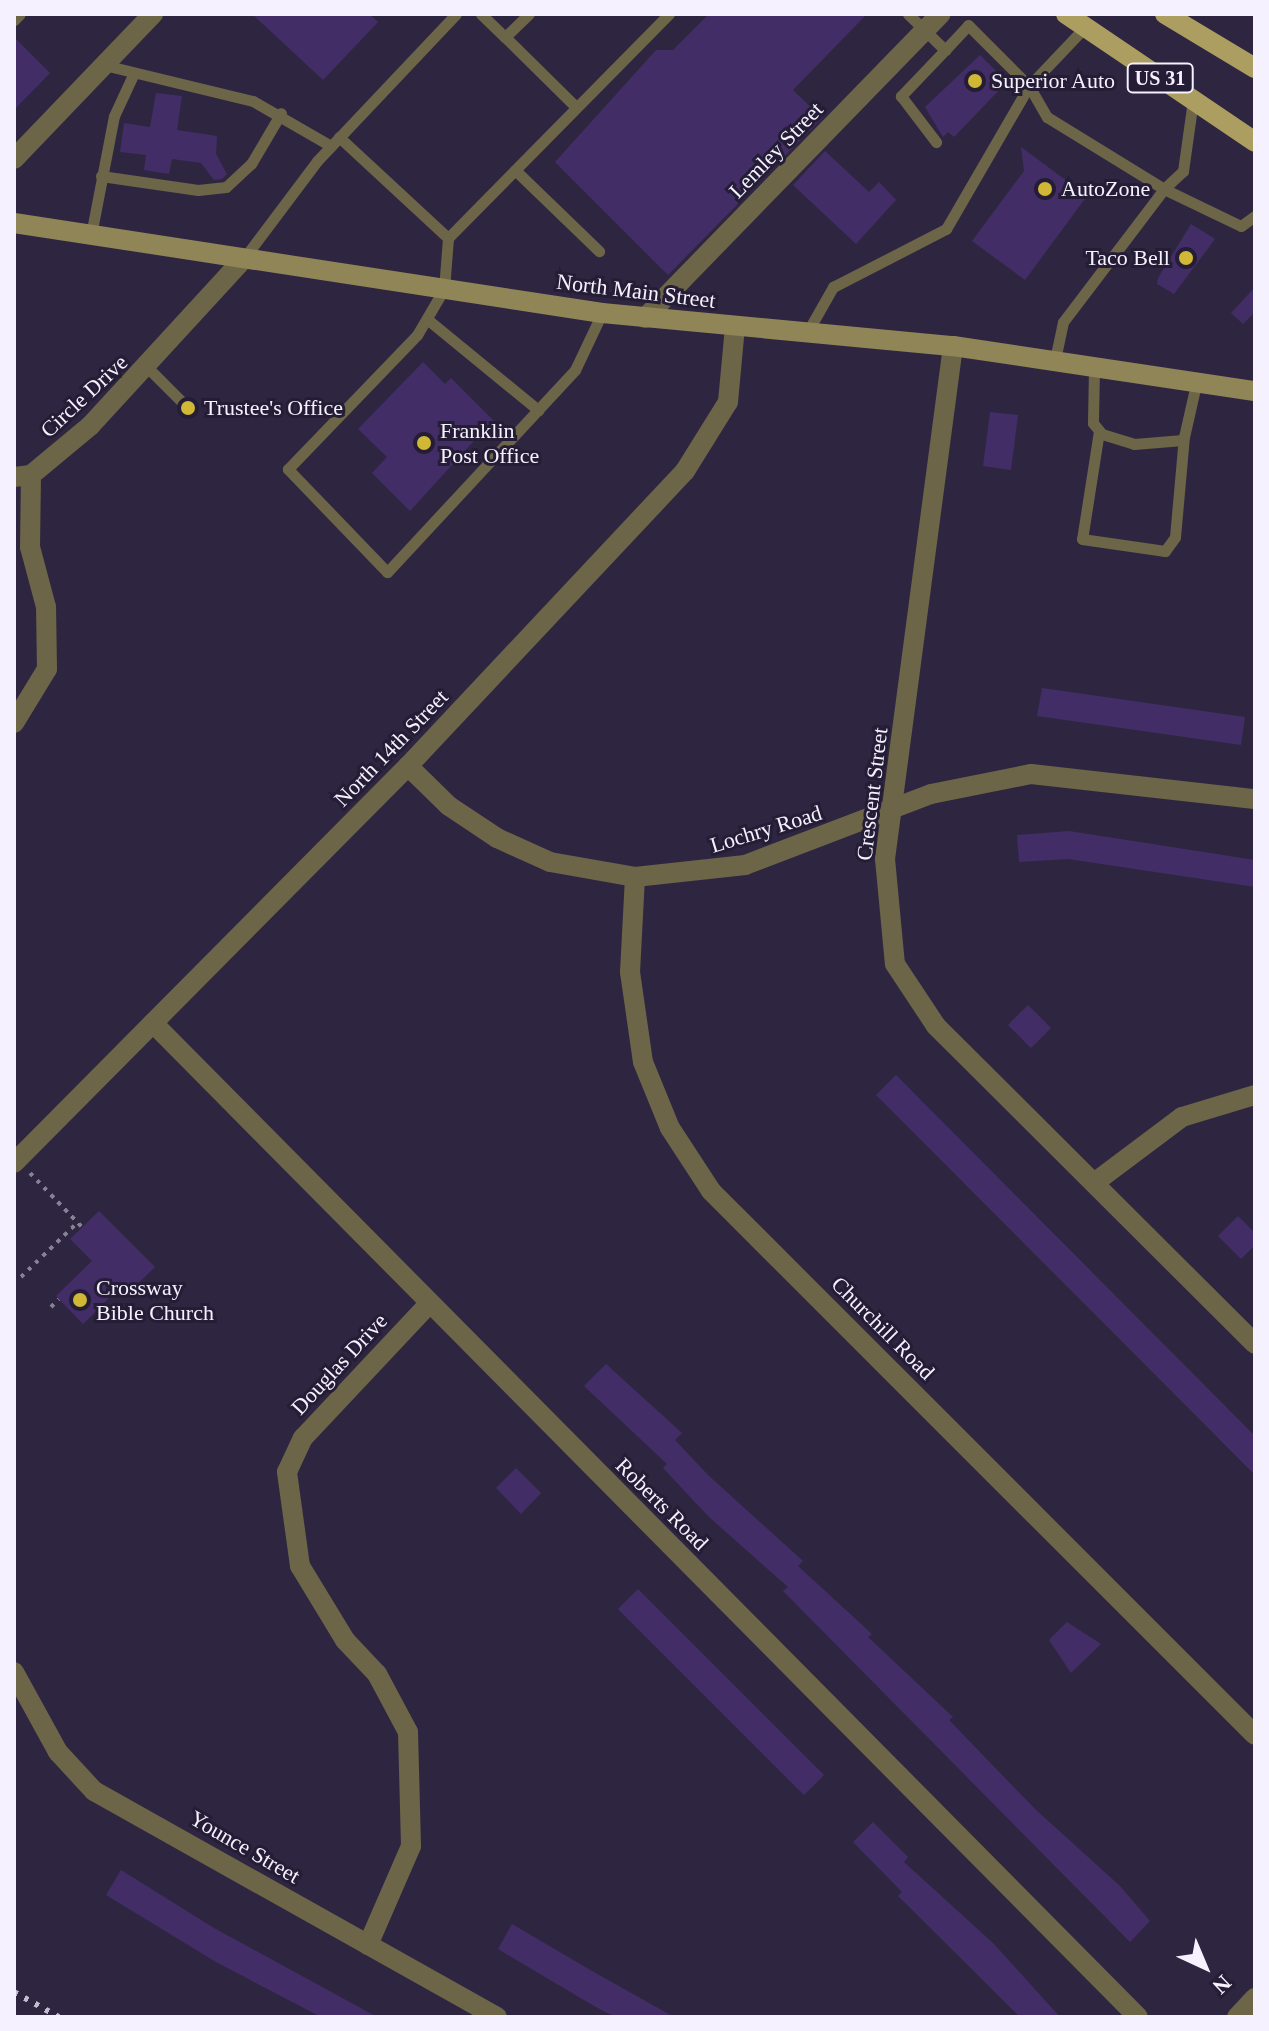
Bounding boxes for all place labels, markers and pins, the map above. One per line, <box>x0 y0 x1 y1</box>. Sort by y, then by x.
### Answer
place label: Superior Auto <box>991 68 1116 94</box>
marker: Superior Auto <box>966 72 984 90</box>
place label: AutoZone <box>1061 176 1150 202</box>
marker: AutoZone <box>1036 180 1054 198</box>
place label: Taco Bell <box>1085 245 1170 271</box>
marker: Taco Bell <box>1177 249 1195 267</box>
place label: Trustee's Office <box>204 395 343 421</box>
marker: Trustee's Office <box>179 399 197 417</box>
place label: Franklin Post Office <box>440 417 539 468</box>
marker: Franklin Post Office <box>415 434 433 452</box>
place label: Crossway Bible Church <box>96 1274 214 1326</box>
marker: Crossway Bible Church <box>71 1291 89 1309</box>

